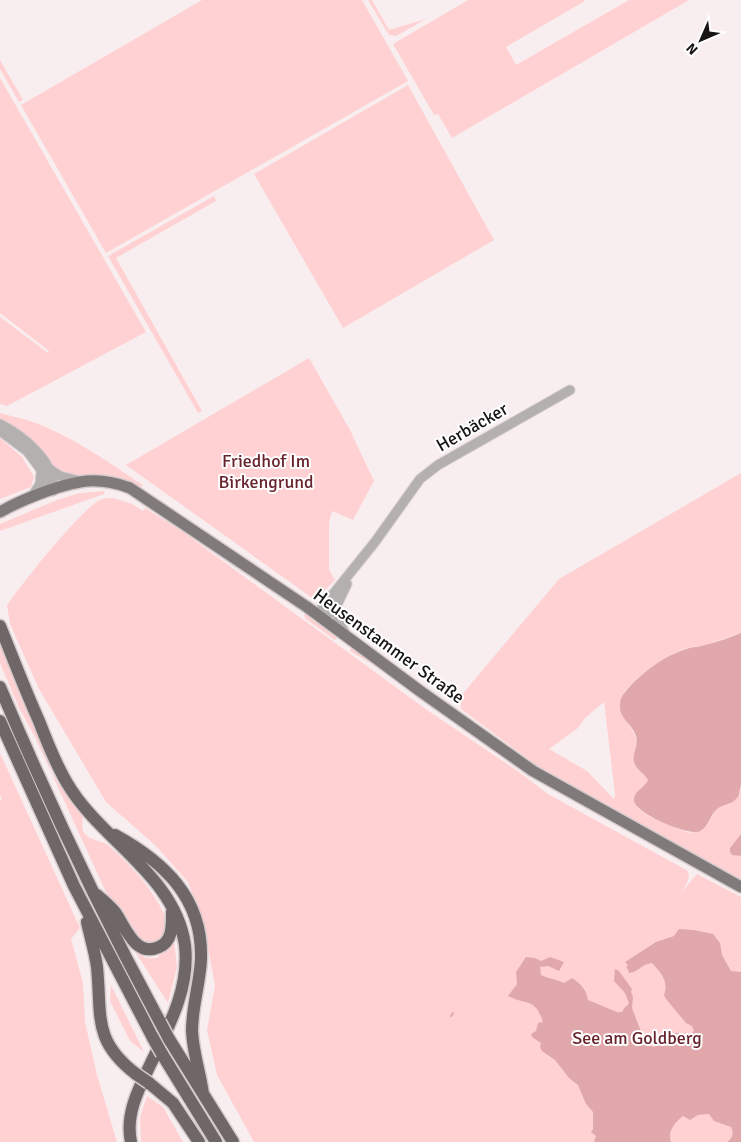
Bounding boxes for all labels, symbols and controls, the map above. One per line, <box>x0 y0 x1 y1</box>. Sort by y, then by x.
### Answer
north arrow <box>676 15 726 65</box>
text: N <box>683 39 702 58</box>
street label: Herbäcker <box>432 398 512 456</box>
park label: Friedhof Im Birkengrund <box>218 450 314 493</box>
street label: Heusenstammer Straße <box>309 584 469 708</box>
park label: See am Goldberg <box>572 1027 702 1049</box>

